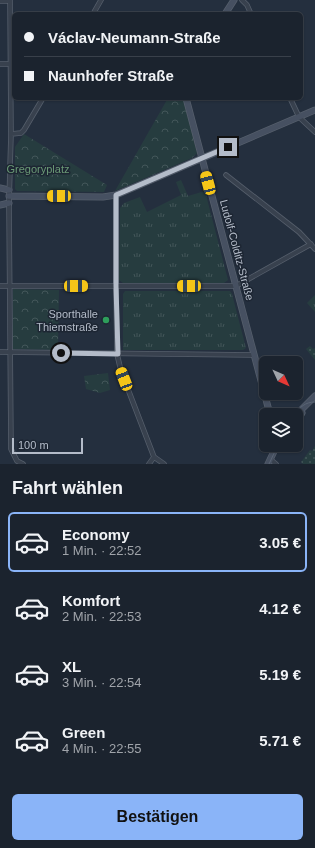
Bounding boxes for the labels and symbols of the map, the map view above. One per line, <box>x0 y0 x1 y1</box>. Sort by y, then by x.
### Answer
route end <box>219 138 237 156</box>
park label: Gregoryplatz <box>7 163 69 175</box>
car <box>199 170 217 196</box>
car <box>47 190 71 202</box>
street label: Ludolf-Colditz-Straße <box>218 198 256 302</box>
car <box>64 280 88 292</box>
car <box>177 280 201 292</box>
place label: Sporthalle Thiemstraße <box>36 308 98 333</box>
marker: Sporthalle Thiemstraße <box>101 315 111 325</box>
route start <box>52 344 70 362</box>
north arrow <box>259 356 303 400</box>
car <box>114 366 134 392</box>
scale bar <box>12 436 83 455</box>

